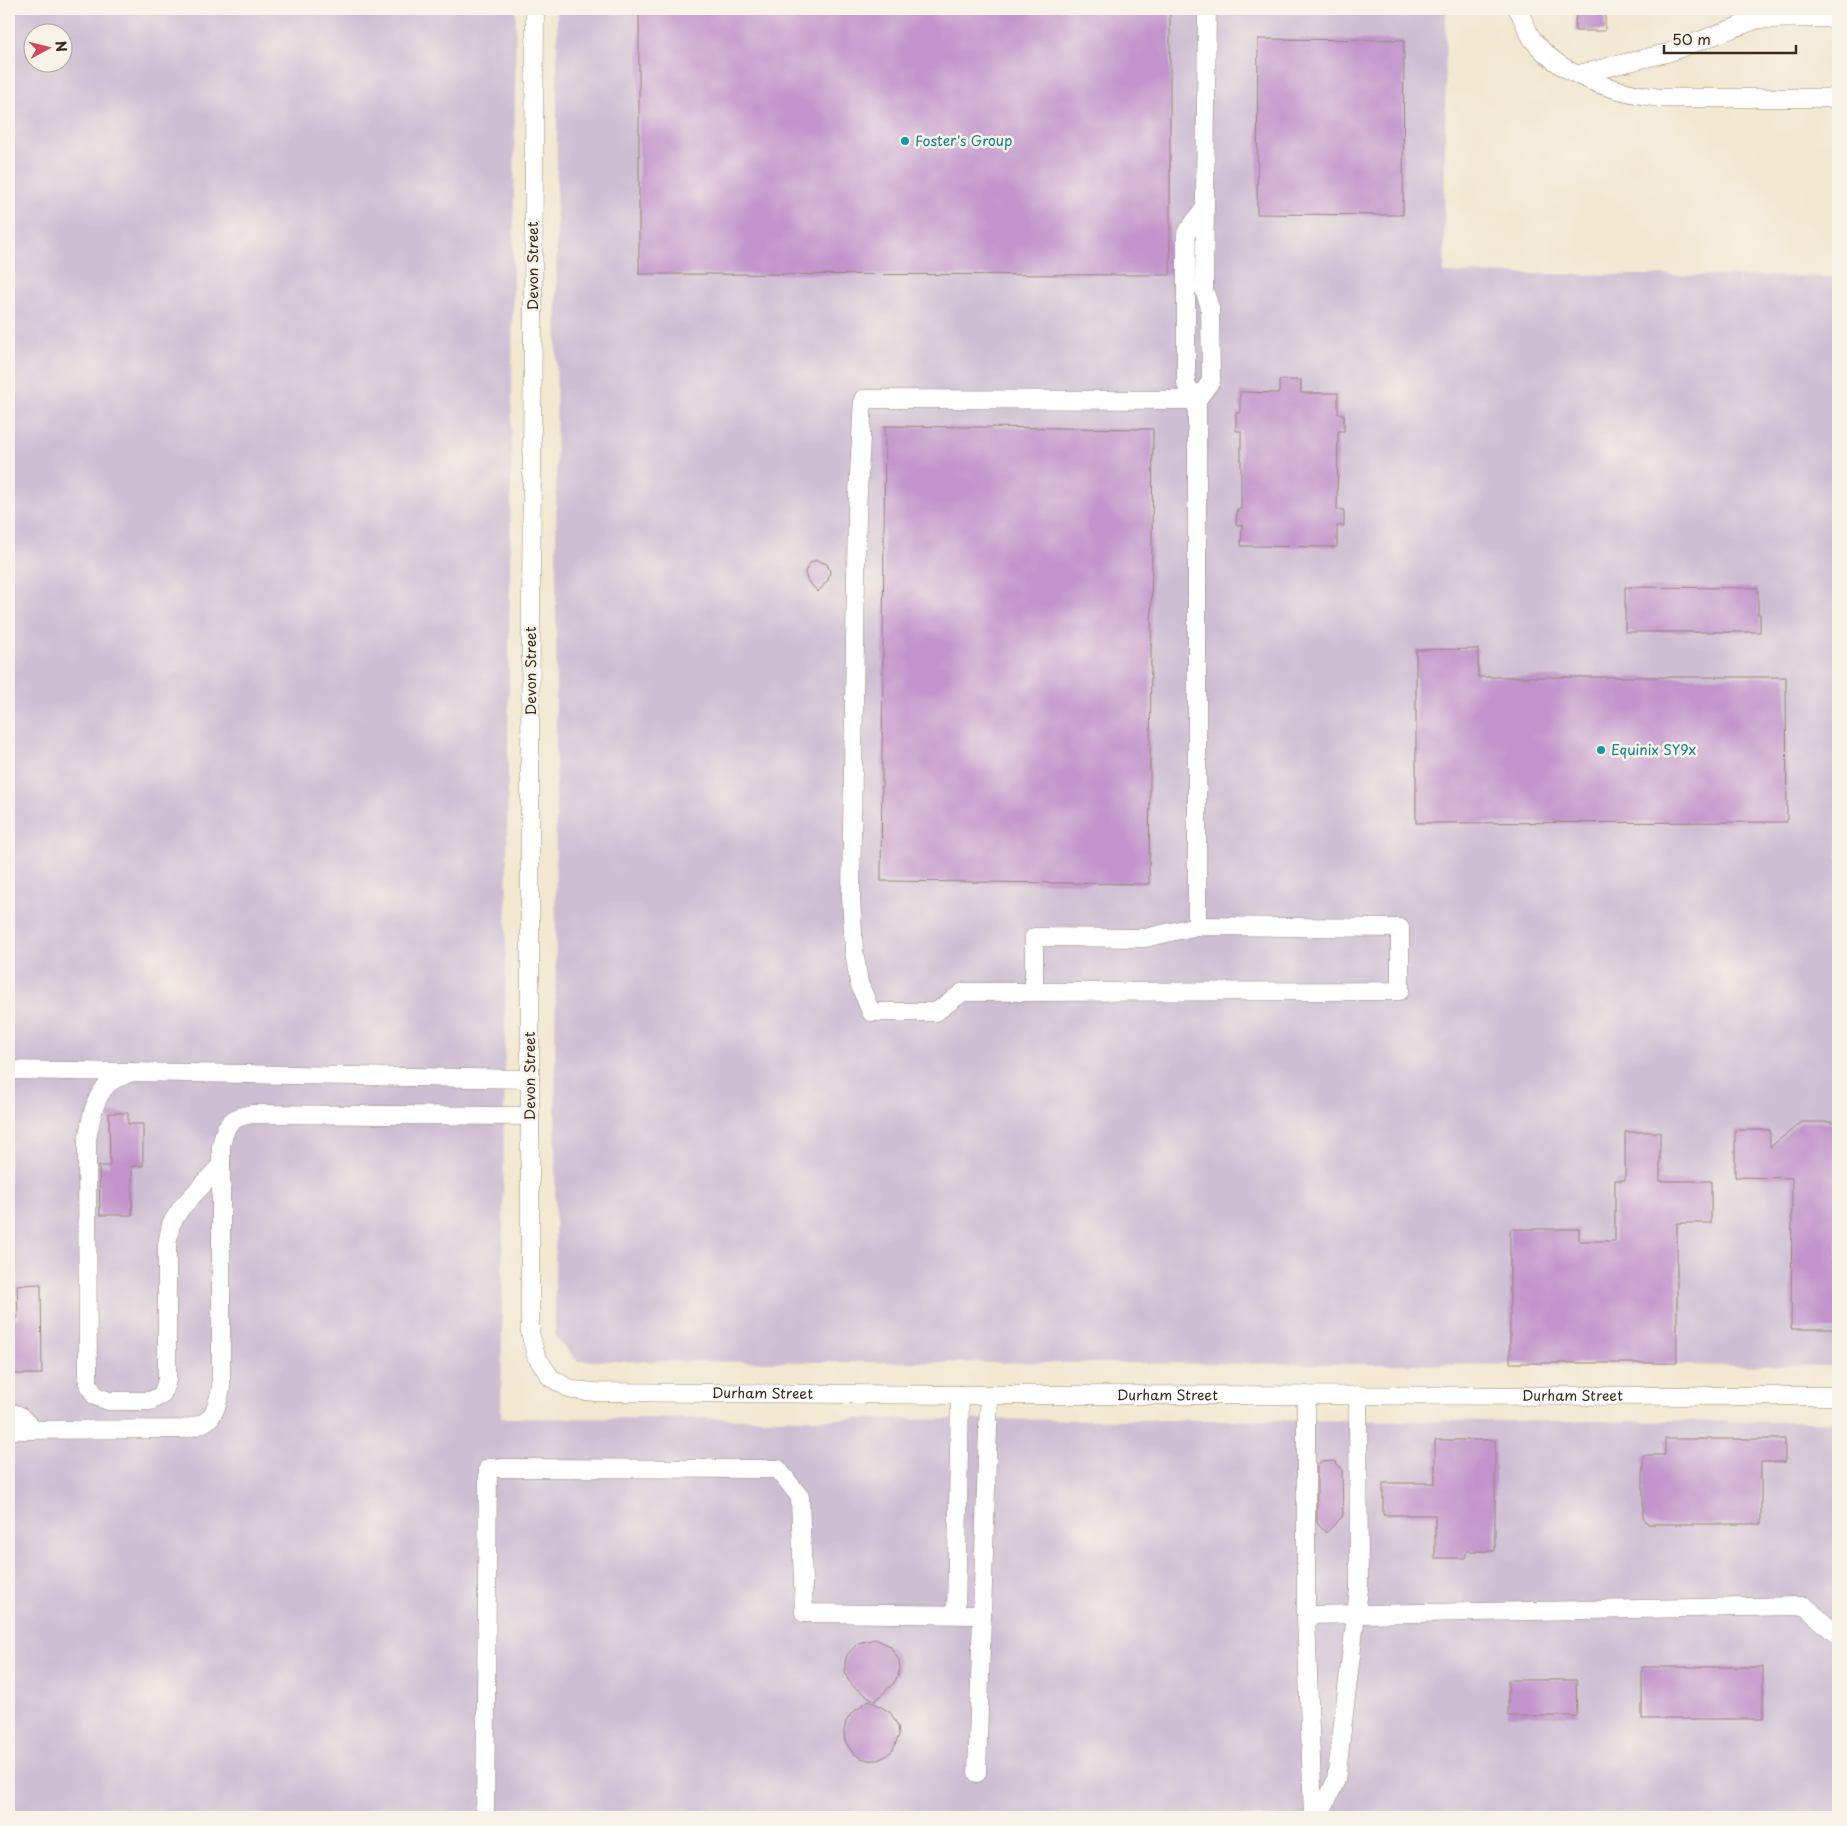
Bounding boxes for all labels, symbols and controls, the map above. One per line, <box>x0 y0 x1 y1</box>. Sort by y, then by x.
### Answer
north arrow <box>22 22 72 72</box>
scale bar <box>1664 22 1797 54</box>
text: 50 m <box>1672 27 1711 50</box>
text: N <box>50 40 72 53</box>
place label: Foster's Group <box>915 130 1012 151</box>
marker: Foster's Group <box>899 135 911 147</box>
street label: Devon Street <box>522 221 543 311</box>
street label: Devon Street <box>520 626 541 716</box>
place label: Equinix SY9x <box>1611 739 1696 760</box>
marker: Equinix SY9x <box>1595 744 1607 756</box>
street label: Devon Street <box>519 1031 540 1121</box>
street label: Durham Street <box>712 1382 813 1404</box>
street label: Durham Street <box>1117 1384 1218 1405</box>
street label: Durham Street <box>1522 1385 1623 1406</box>

